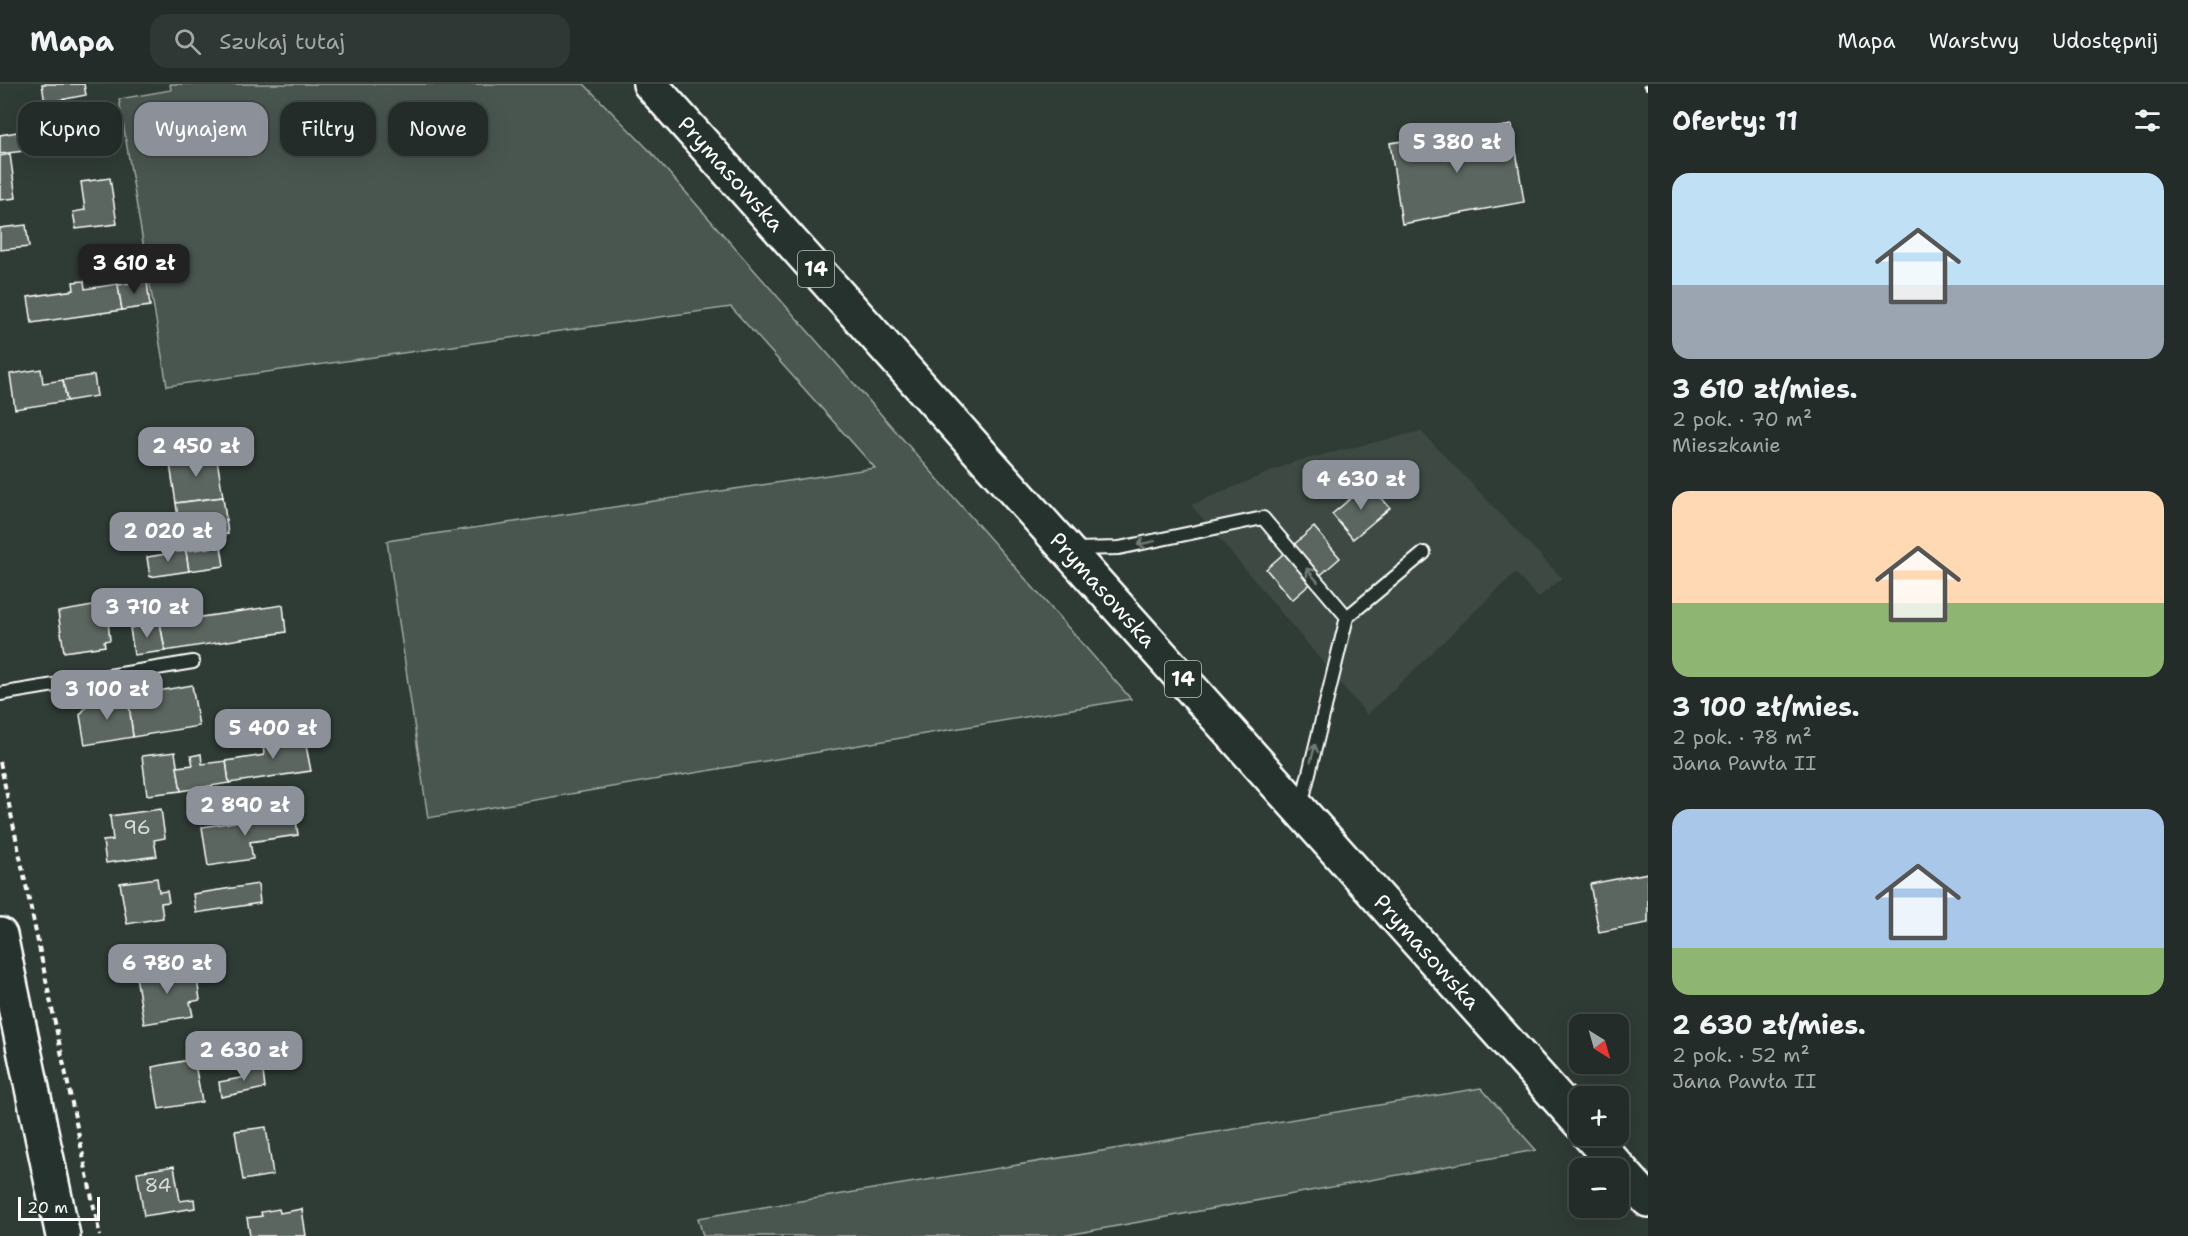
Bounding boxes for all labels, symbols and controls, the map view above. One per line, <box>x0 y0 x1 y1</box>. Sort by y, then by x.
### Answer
search box <box>150 14 570 68</box>
text: Mapa <box>30 22 114 60</box>
icon: search <box>171 25 204 58</box>
text: Szukaj tutaj <box>219 27 345 56</box>
text: Mapa <box>1838 27 1896 55</box>
text: Warstwy <box>1929 27 2019 55</box>
text: Udostępnij <box>2052 27 2158 55</box>
chip: Kupno <box>18 102 122 156</box>
chip: Wynajem <box>134 102 268 156</box>
chip: Filtry <box>280 102 376 156</box>
chip: Nowe <box>388 102 488 156</box>
text: Oferty: 11 <box>1672 103 1798 138</box>
icon: filters <box>2131 104 2164 137</box>
street label: Prymasowska <box>671 110 791 238</box>
pin: 5 380 zł <box>1395 123 1519 174</box>
text: 5 380 zł <box>1413 129 1501 155</box>
icon: home <box>1864 212 1972 320</box>
pin: 3 610 zł <box>72 244 196 295</box>
text: 3 610 zł <box>93 250 175 276</box>
road number: 14 <box>798 251 834 287</box>
text: 3 610 zł/mies. <box>1672 371 1858 406</box>
text: 2 pok. · 70 m² <box>1672 406 1812 432</box>
pin: 2 450 zł <box>134 427 258 478</box>
text: Mieszkanie <box>1672 432 1781 458</box>
text: 2 450 zł <box>152 433 240 459</box>
pin: 4 630 zł <box>1299 460 1423 511</box>
text: 4 630 zł <box>1316 466 1406 492</box>
pin: 2 020 zł <box>106 512 230 563</box>
text: 2 020 zł <box>124 518 212 544</box>
street label: Prymasowska <box>1043 526 1163 654</box>
icon: home <box>1864 530 1972 638</box>
one-way arrow <box>1137 537 1156 549</box>
one-way arrow <box>1305 567 1318 583</box>
pin: 3 710 zł <box>85 588 209 639</box>
text: 3 710 zł <box>105 594 189 620</box>
road number: 14 <box>1165 661 1201 697</box>
pin: 3 100 zł <box>45 670 169 721</box>
text: 3 100 zł <box>65 676 149 702</box>
text: 3 100 zł/mies. <box>1672 689 1860 724</box>
pin: 5 400 zł <box>211 709 335 760</box>
text: 5 400 zł <box>229 715 317 741</box>
text: 2 pok. · 78 m² <box>1672 724 1812 750</box>
one-way arrow <box>1308 744 1320 763</box>
text: Jana Pawła II <box>1672 750 1816 776</box>
pin: 2 890 zł <box>183 786 307 837</box>
text: 2 890 zł <box>200 792 290 818</box>
house number: 96 <box>123 814 151 840</box>
icon: home <box>1864 848 1972 956</box>
street label: Prymasowska <box>1367 888 1487 1016</box>
pin: 6 780 zł <box>105 944 229 995</box>
text: 6 780 zł <box>122 950 212 976</box>
text: 2 630 zł/mies. <box>1672 1007 1866 1042</box>
north arrow <box>1569 1014 1629 1074</box>
map controls <box>1569 1014 1629 1218</box>
pin: 2 630 zł <box>182 1031 306 1082</box>
text: 2 630 zł <box>199 1037 289 1063</box>
text: 2 pok. · 52 m² <box>1672 1042 1810 1068</box>
text: Jana Pawła II <box>1672 1068 1816 1094</box>
button: + <box>1569 1086 1629 1146</box>
button: − <box>1569 1158 1629 1218</box>
house number: 84 <box>144 1172 172 1198</box>
scale bar <box>18 1194 100 1222</box>
text: 20 m <box>27 1197 68 1218</box>

